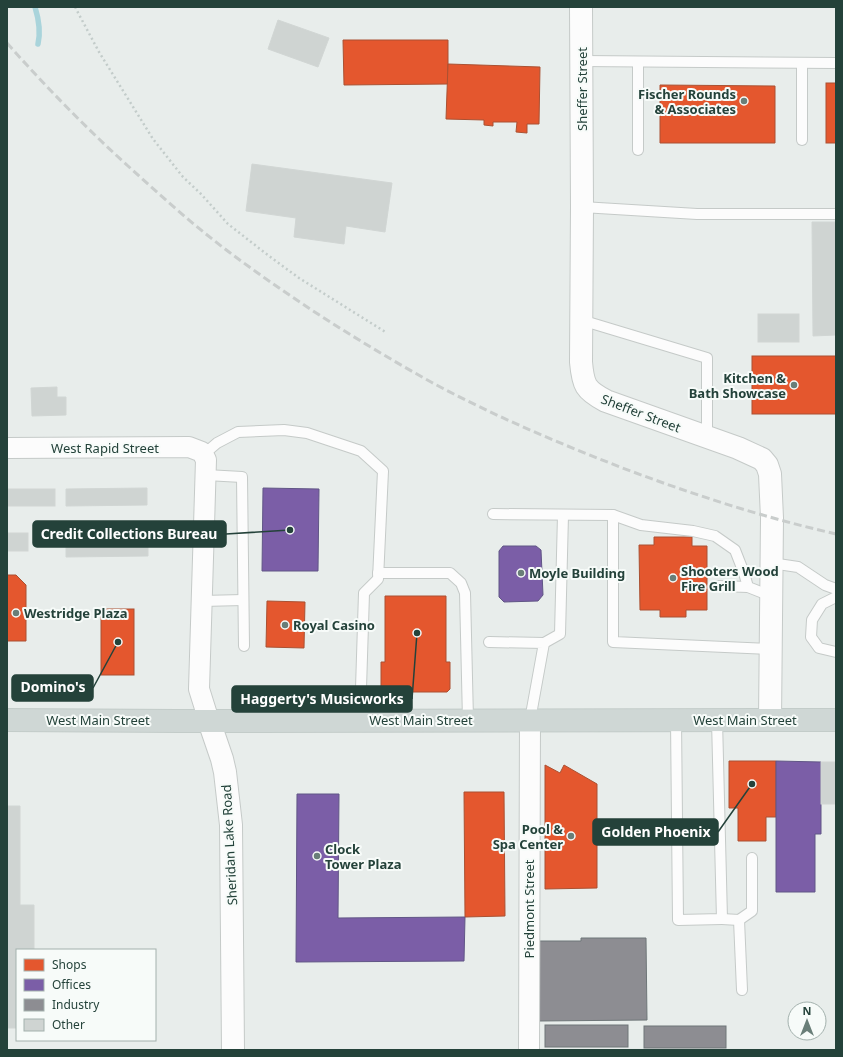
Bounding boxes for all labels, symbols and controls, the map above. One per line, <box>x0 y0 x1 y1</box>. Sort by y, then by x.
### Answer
street label: Sheffer Street <box>573 47 591 131</box>
place label: Fischer Rounds & Associates <box>638 85 736 118</box>
marker: Fischer Rounds & Associates <box>739 96 749 106</box>
place label: Kitchen & Bath Showcase <box>689 369 786 402</box>
marker: Kitchen & Bath Showcase <box>789 380 799 390</box>
street label: Sheffer Street <box>599 390 684 437</box>
street label: West Rapid Street <box>51 439 159 457</box>
callout: Credit Collections Bureau <box>33 521 226 547</box>
text: Credit Collections Bureau <box>41 524 217 543</box>
place label: Shooters Wood Fire Grill <box>681 562 779 595</box>
place label: Moyle Building <box>529 564 625 582</box>
marker: Moyle Building <box>516 568 526 578</box>
marker: Shooters Wood Fire Grill <box>668 573 678 583</box>
place label: Westridge Plaza <box>24 604 127 622</box>
marker: Westridge Plaza <box>11 608 21 618</box>
place label: Royal Casino <box>293 616 375 634</box>
marker: Royal Casino <box>280 620 290 630</box>
callout: Domino's <box>12 675 93 701</box>
text: Domino's <box>21 677 85 696</box>
callout: Haggerty's Musicworks <box>232 686 412 712</box>
text: Haggerty's Musicworks <box>240 689 404 708</box>
street label: West Main Street <box>46 711 150 729</box>
street label: West Main Street <box>369 711 473 729</box>
street label: West Main Street <box>693 711 797 729</box>
street label: Sheridan Lake Road <box>217 784 241 906</box>
callout: Golden Phoenix <box>593 819 718 845</box>
place label: Pool & Spa Center <box>493 820 563 853</box>
text: Golden Phoenix <box>601 822 712 841</box>
marker: Pool & Spa Center <box>566 831 576 841</box>
place label: Clock Tower Plaza <box>325 840 401 873</box>
marker: Clock Tower Plaza <box>312 851 322 861</box>
street label: Piedmont Street <box>520 859 538 958</box>
legend <box>16 949 156 1041</box>
text: Shops <box>52 956 87 973</box>
text: Offices <box>52 976 91 993</box>
text: Industry <box>52 996 100 1013</box>
north arrow <box>787 1001 827 1041</box>
text: N <box>803 1003 811 1018</box>
text: Other <box>52 1016 85 1033</box>

